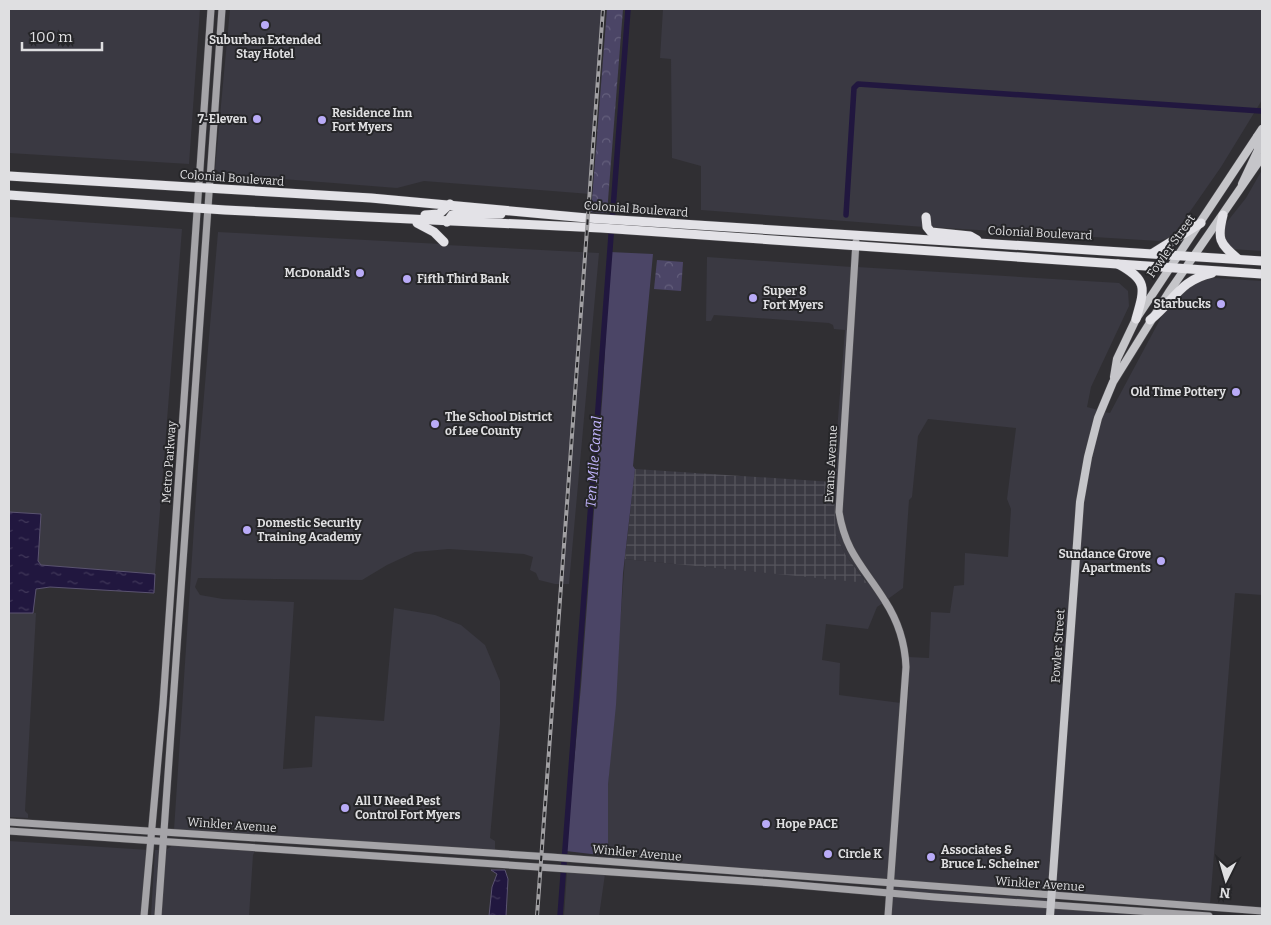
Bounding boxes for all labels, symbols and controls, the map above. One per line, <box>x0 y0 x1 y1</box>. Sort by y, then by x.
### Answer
marker: Suburban Extended Stay Hotel <box>259 19 271 31</box>
scale bar <box>22 20 102 52</box>
text: 100 m <box>30 28 73 46</box>
place label: Suburban Extended Stay Hotel <box>209 33 322 61</box>
place label: Residence Inn Fort Myers <box>332 106 412 134</box>
place label: 7-Eleven <box>198 112 247 126</box>
marker: 7-Eleven <box>251 113 263 125</box>
marker: Residence Inn Fort Myers <box>316 114 328 126</box>
street label: Colonial Boulevard <box>179 167 285 189</box>
street label: Colonial Boulevard <box>583 198 689 220</box>
street label: Fowler Street <box>1144 211 1198 280</box>
street label: Colonial Boulevard <box>987 223 1093 243</box>
place label: McDonald's <box>285 266 350 280</box>
marker: McDonald's <box>354 267 366 279</box>
place label: Fifth Third Bank <box>417 272 510 286</box>
marker: Fifth Third Bank <box>401 273 413 285</box>
place label: Super 8 Fort Myers <box>763 284 823 312</box>
marker: Super 8 Fort Myers <box>747 292 759 304</box>
place label: Starbucks <box>1154 297 1211 311</box>
marker: Starbucks <box>1215 298 1227 310</box>
place label: Old Time Pottery <box>1130 385 1226 399</box>
marker: Old Time Pottery <box>1230 386 1242 398</box>
place label: The School District of Lee County <box>445 410 552 438</box>
water label: Ten Mile Canal <box>582 415 606 508</box>
marker: The School District of Lee County <box>429 418 441 430</box>
street label: Metro Parkway <box>159 420 179 504</box>
street label: Evans Avenue <box>822 425 840 503</box>
place label: Domestic Security Training Academy <box>257 516 362 544</box>
marker: Domestic Security Training Academy <box>241 524 253 536</box>
place label: Sundance Grove Apartments <box>1059 547 1151 575</box>
marker: Sundance Grove Apartments <box>1155 555 1167 567</box>
street label: Fowler Street <box>1048 608 1068 683</box>
place label: All U Need Pest Control Fort Myers <box>355 794 460 822</box>
marker: All U Need Pest Control Fort Myers <box>339 802 351 814</box>
street label: Winkler Avenue <box>187 815 277 835</box>
place label: Hope PACE <box>776 817 838 831</box>
marker: Hope PACE <box>760 818 772 830</box>
street label: Winkler Avenue <box>592 842 682 864</box>
place label: Associates & Bruce L. Scheiner <box>941 843 1040 871</box>
place label: Circle K <box>838 847 882 861</box>
marker: Circle K <box>822 848 834 860</box>
marker: Associates & Bruce L. Scheiner <box>925 851 937 863</box>
north arrow <box>1201 855 1251 905</box>
street label: Winkler Avenue <box>995 874 1085 894</box>
text: N <box>1219 883 1231 901</box>

